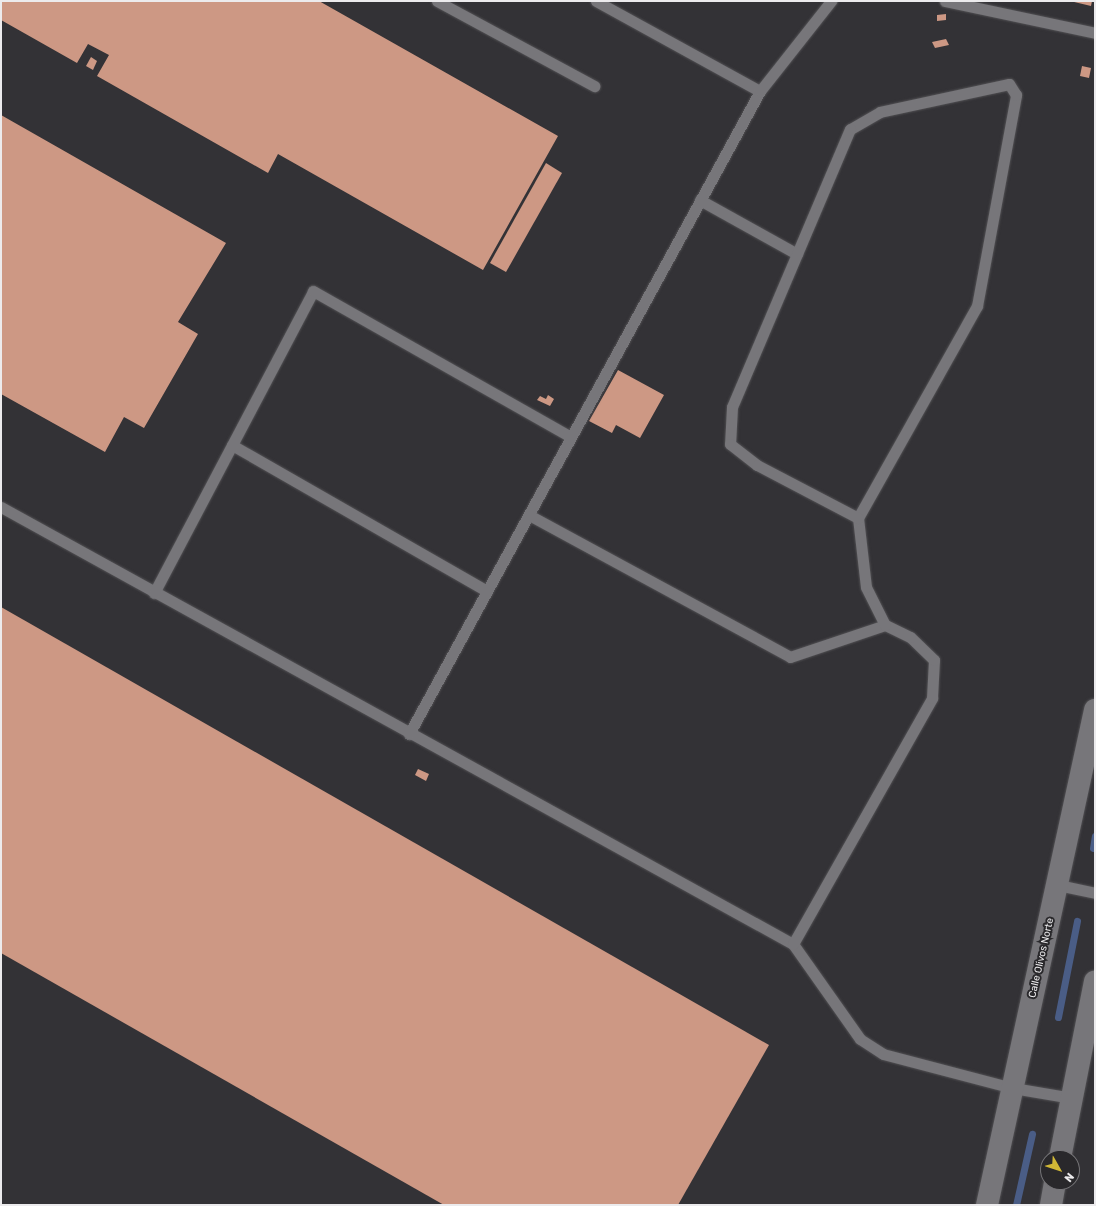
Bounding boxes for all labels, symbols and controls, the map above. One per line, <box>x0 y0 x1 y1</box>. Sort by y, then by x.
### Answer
street label: Calle Olivos Norte <box>1027 917 1057 999</box>
north arrow <box>1040 1150 1080 1190</box>
text: N <box>1061 1170 1076 1184</box>

